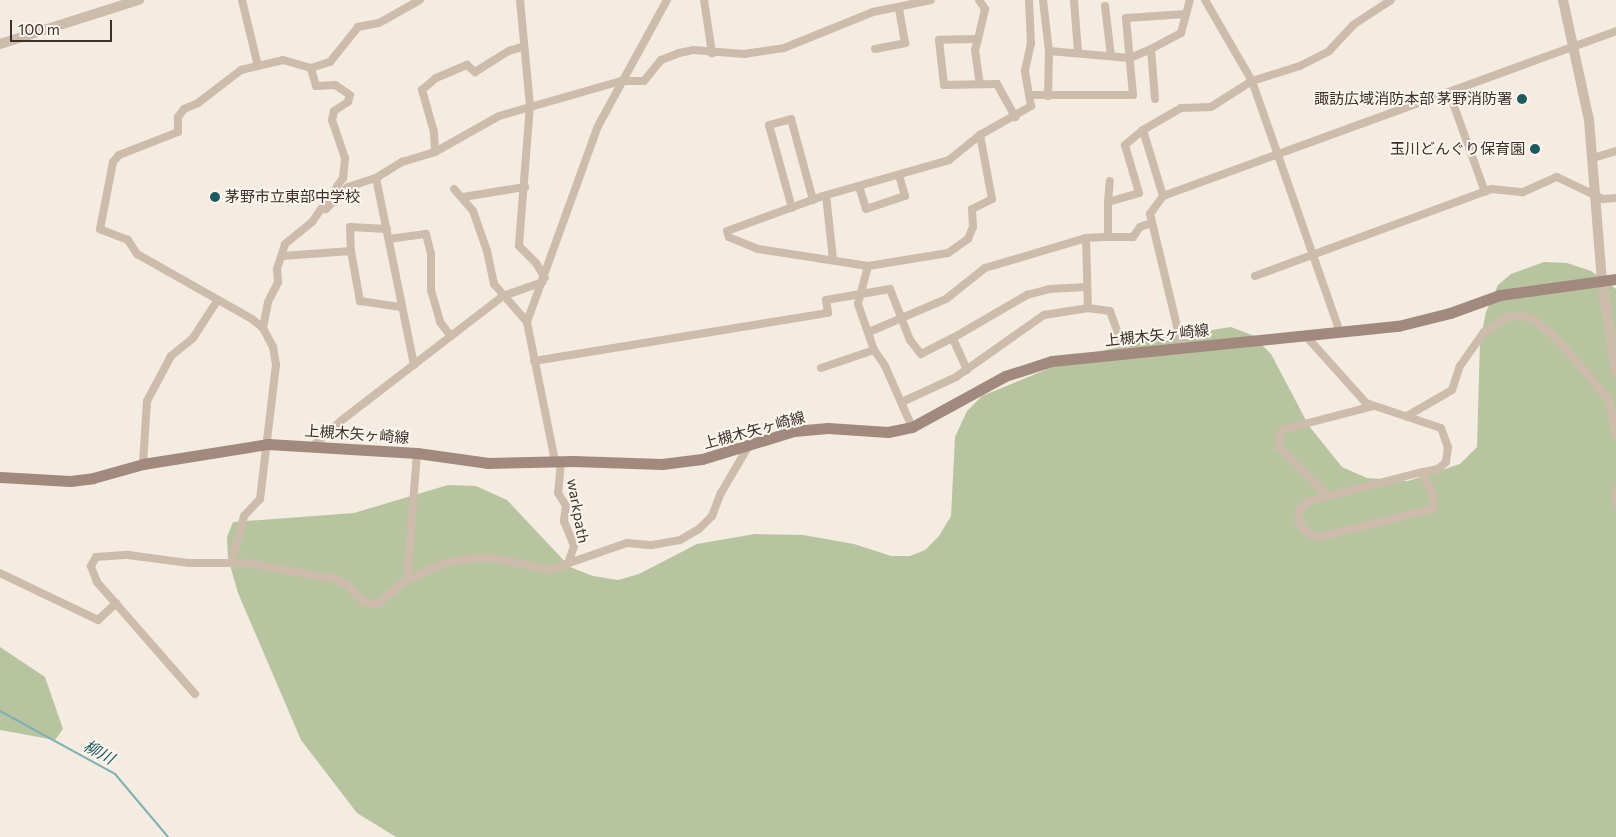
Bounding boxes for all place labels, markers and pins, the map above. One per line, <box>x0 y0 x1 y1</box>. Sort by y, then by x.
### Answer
place label: 諏訪広域消防本部 茅野消防署 <box>1314 90 1512 108</box>
marker: 諏訪広域消防本部 茅野消防署 <box>1516 93 1528 105</box>
place label: 玉川どんぐり保育園 <box>1390 140 1525 158</box>
marker: 玉川どんぐり保育園 <box>1529 143 1541 155</box>
place label: 茅野市立東部中学校 <box>225 188 360 206</box>
marker: 茅野市立東部中学校 <box>209 191 221 203</box>

